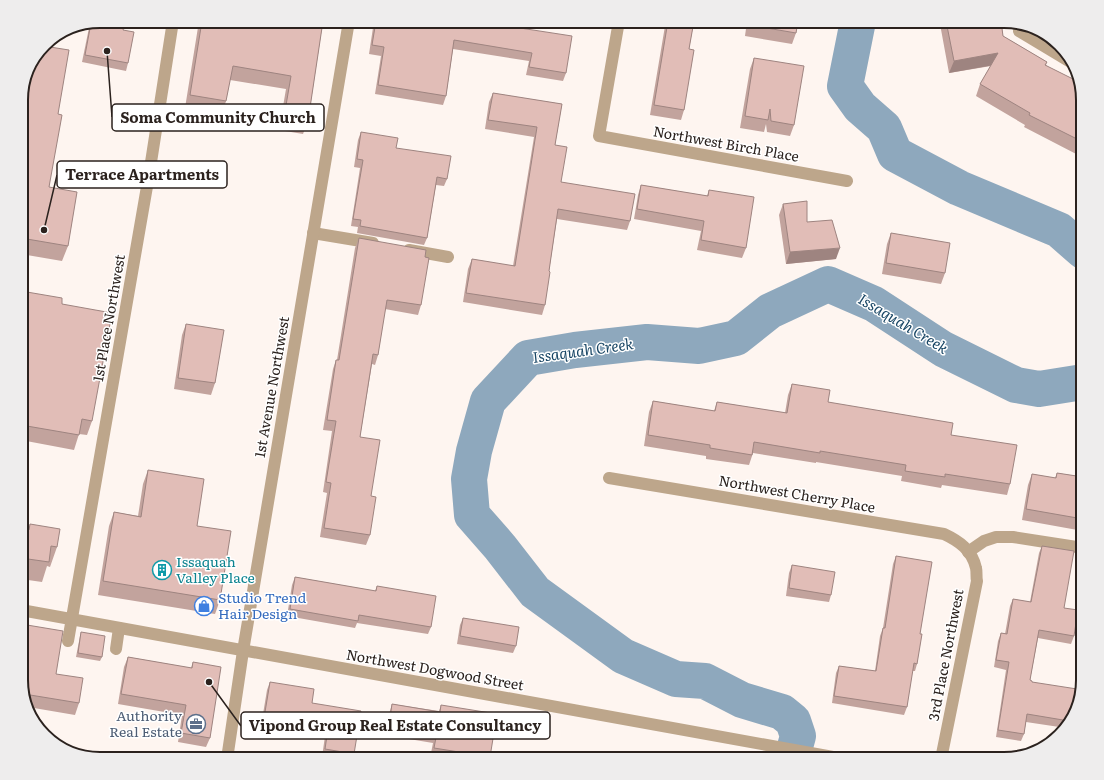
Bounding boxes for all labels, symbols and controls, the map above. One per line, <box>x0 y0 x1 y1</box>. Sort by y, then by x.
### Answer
callout: Soma Community Church <box>112 104 324 131</box>
text: Soma Community Church <box>120 105 316 128</box>
street label: Northwest Birch Place <box>652 120 801 166</box>
callout: Terrace Apartments <box>57 161 227 188</box>
text: Terrace Apartments <box>65 162 220 185</box>
street label: 1st Place Northwest <box>87 252 129 383</box>
water label: Issaquah Creek <box>854 287 954 359</box>
street label: 1st Avenue Northwest <box>249 314 293 459</box>
water label: Issaquah Creek <box>531 331 635 368</box>
street label: Northwest Cherry Place <box>717 469 877 517</box>
place label: Issaquah Valley Place <box>176 551 255 587</box>
building icon: Issaquah Valley Place <box>151 559 173 581</box>
place label: Studio Trend Hair Design <box>218 587 307 623</box>
street label: 3rd Place Northwest <box>922 587 968 722</box>
shop icon: Studio Trend Hair Design <box>193 595 215 617</box>
street label: Northwest Dogwood Street <box>345 644 526 695</box>
place label: Authority Real Estate <box>109 705 183 741</box>
callout: Vipond Group Real Estate Consultancy <box>241 712 550 739</box>
office icon: Authority Real Estate <box>185 713 207 735</box>
text: Vipond Group Real Estate Consultancy <box>249 713 542 736</box>

